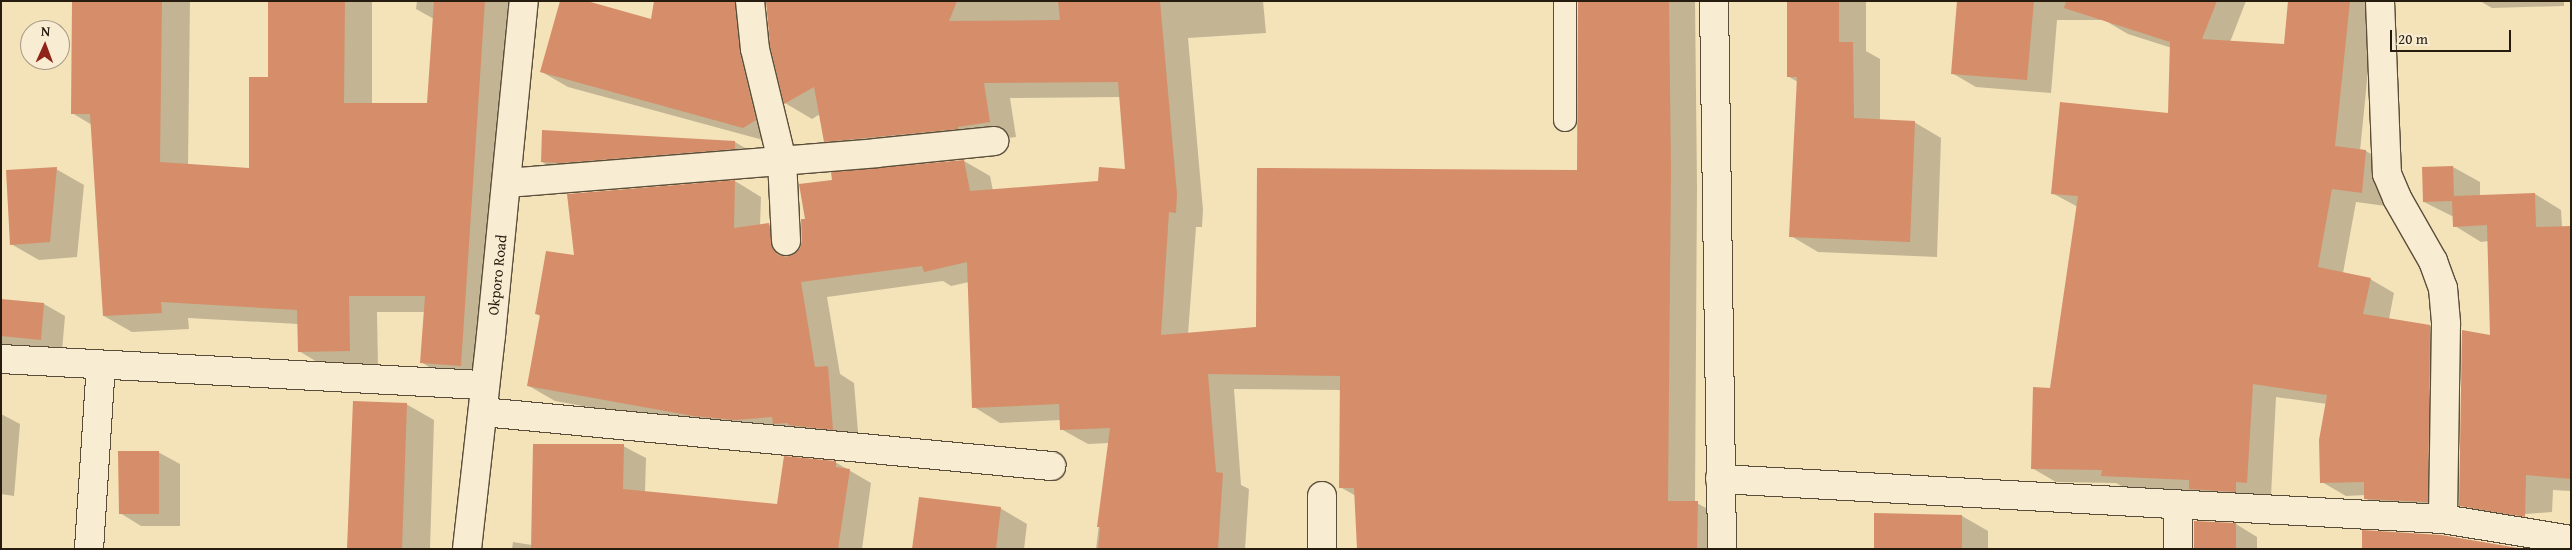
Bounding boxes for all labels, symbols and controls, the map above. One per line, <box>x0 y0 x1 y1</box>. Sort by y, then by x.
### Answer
north arrow <box>20 20 70 70</box>
scale bar <box>2392 20 2513 52</box>
text: N <box>40 21 51 41</box>
text: 20 m <box>2398 28 2428 49</box>
street label: Okporo Road <box>484 234 510 316</box>

